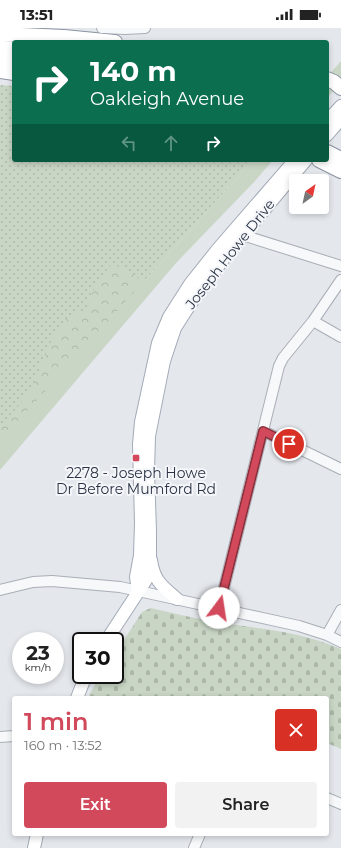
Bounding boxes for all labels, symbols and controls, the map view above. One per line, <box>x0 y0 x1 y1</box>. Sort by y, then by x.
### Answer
text: 13:51 <box>20 5 54 24</box>
text: 140 m <box>90 54 177 88</box>
icon: right <box>24 56 76 108</box>
text: Oakleigh Avenue <box>90 88 244 110</box>
icon: left <box>118 132 140 154</box>
icon: ahead <box>160 132 182 154</box>
icon: right <box>202 132 224 154</box>
north arrow <box>289 174 329 214</box>
map controls <box>289 174 329 214</box>
street label: Joseph Howe Drive <box>181 195 279 313</box>
pin <box>272 427 306 461</box>
icon: arrive <box>278 433 300 455</box>
marker: 2278 - Joseph Howe Dr Before Mumford Rd <box>131 453 141 463</box>
place label: 2278 - Joseph Howe Dr Before Mumford Rd <box>56 464 216 498</box>
position arrow <box>198 587 240 629</box>
speed limit sign: 30 <box>72 632 124 684</box>
text: 23 <box>26 641 50 665</box>
text: km/h <box>25 661 51 674</box>
text: 1 min <box>24 707 88 736</box>
button: close <box>275 709 317 751</box>
text: 160 m · 13:52 <box>24 737 102 753</box>
button: Exit <box>24 782 167 828</box>
button: Share <box>175 782 317 828</box>

